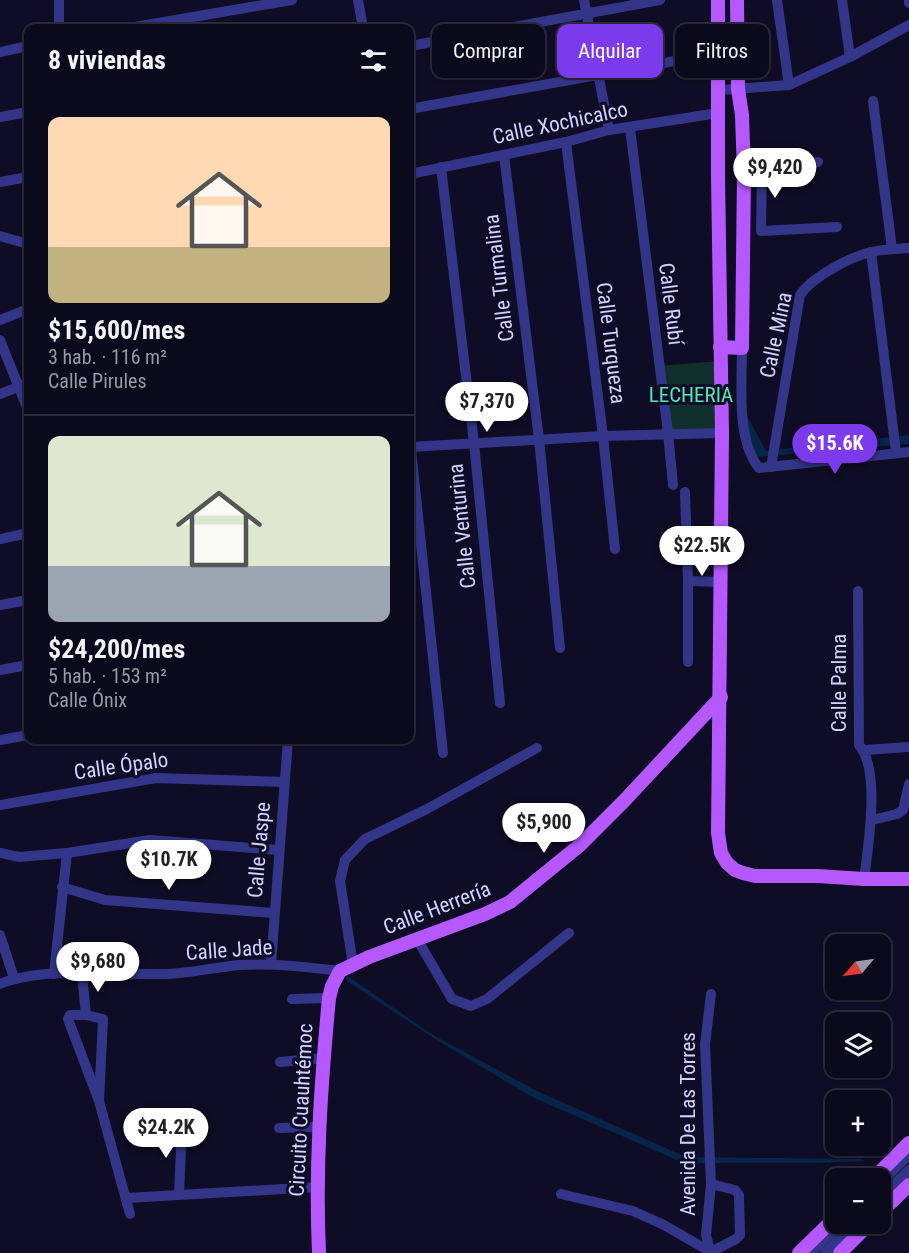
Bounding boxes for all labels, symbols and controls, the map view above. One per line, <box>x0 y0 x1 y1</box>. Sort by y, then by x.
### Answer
chip: Comprar <box>432 24 545 78</box>
chip: Alquilar <box>557 24 663 78</box>
chip: Filtros <box>675 24 769 78</box>
icon: filters <box>357 44 390 77</box>
text: 8 viviendas <box>48 45 166 75</box>
street label: Calle Xochicalco <box>490 97 630 149</box>
pin: $9,420 <box>726 148 824 199</box>
text: $9,420 <box>747 155 803 179</box>
icon: home <box>165 156 273 264</box>
street label: Calle Turmalina <box>479 213 519 343</box>
street label: Calle Rubí <box>654 261 688 348</box>
street label: Calle Turqueza <box>592 281 630 405</box>
street label: Calle Mina <box>755 290 797 380</box>
text: $15,600/mes <box>48 315 185 345</box>
text: 3 hab. · 116 m² <box>48 345 167 369</box>
text: Calle Pirules <box>48 369 147 393</box>
pin: $7,370 <box>438 382 536 433</box>
park label: LECHERIA <box>649 383 733 407</box>
text: $7,370 <box>459 389 515 413</box>
pin: $15.6K <box>786 424 884 475</box>
text: $15.6K <box>806 431 864 455</box>
street label: Calle Venturina <box>444 462 480 590</box>
icon: home <box>165 475 273 583</box>
pin: $22.5K <box>653 526 751 577</box>
text: $22.5K <box>673 533 731 557</box>
text: $24,200/mes <box>48 634 185 664</box>
street label: Calle Palma <box>827 634 851 732</box>
text: 5 hab. · 153 m² <box>48 664 167 688</box>
text: Calle Ónix <box>48 688 127 712</box>
street label: Calle Ópalo <box>72 748 170 784</box>
street label: Calle Jaspe <box>243 801 275 899</box>
pin: $5,900 <box>495 803 593 854</box>
text: $5,900 <box>516 810 572 834</box>
pin: $10.7K <box>120 840 218 891</box>
text: $10.7K <box>140 847 198 871</box>
street label: Calle Herrería <box>380 877 494 939</box>
north arrow <box>825 934 891 1000</box>
map controls <box>825 934 891 1234</box>
street label: Calle Jade <box>185 935 273 965</box>
pin: $9,680 <box>49 942 147 993</box>
text: $9,680 <box>70 949 126 973</box>
button: layers <box>825 1012 891 1078</box>
street label: Circuito Cuauhtémoc <box>284 1023 318 1197</box>
street label: Avenida De Las Torres <box>676 1032 700 1216</box>
button: + <box>825 1090 891 1156</box>
pin: $24.2K <box>117 1108 215 1159</box>
text: $24.2K <box>137 1115 195 1139</box>
button: − <box>825 1168 891 1234</box>

